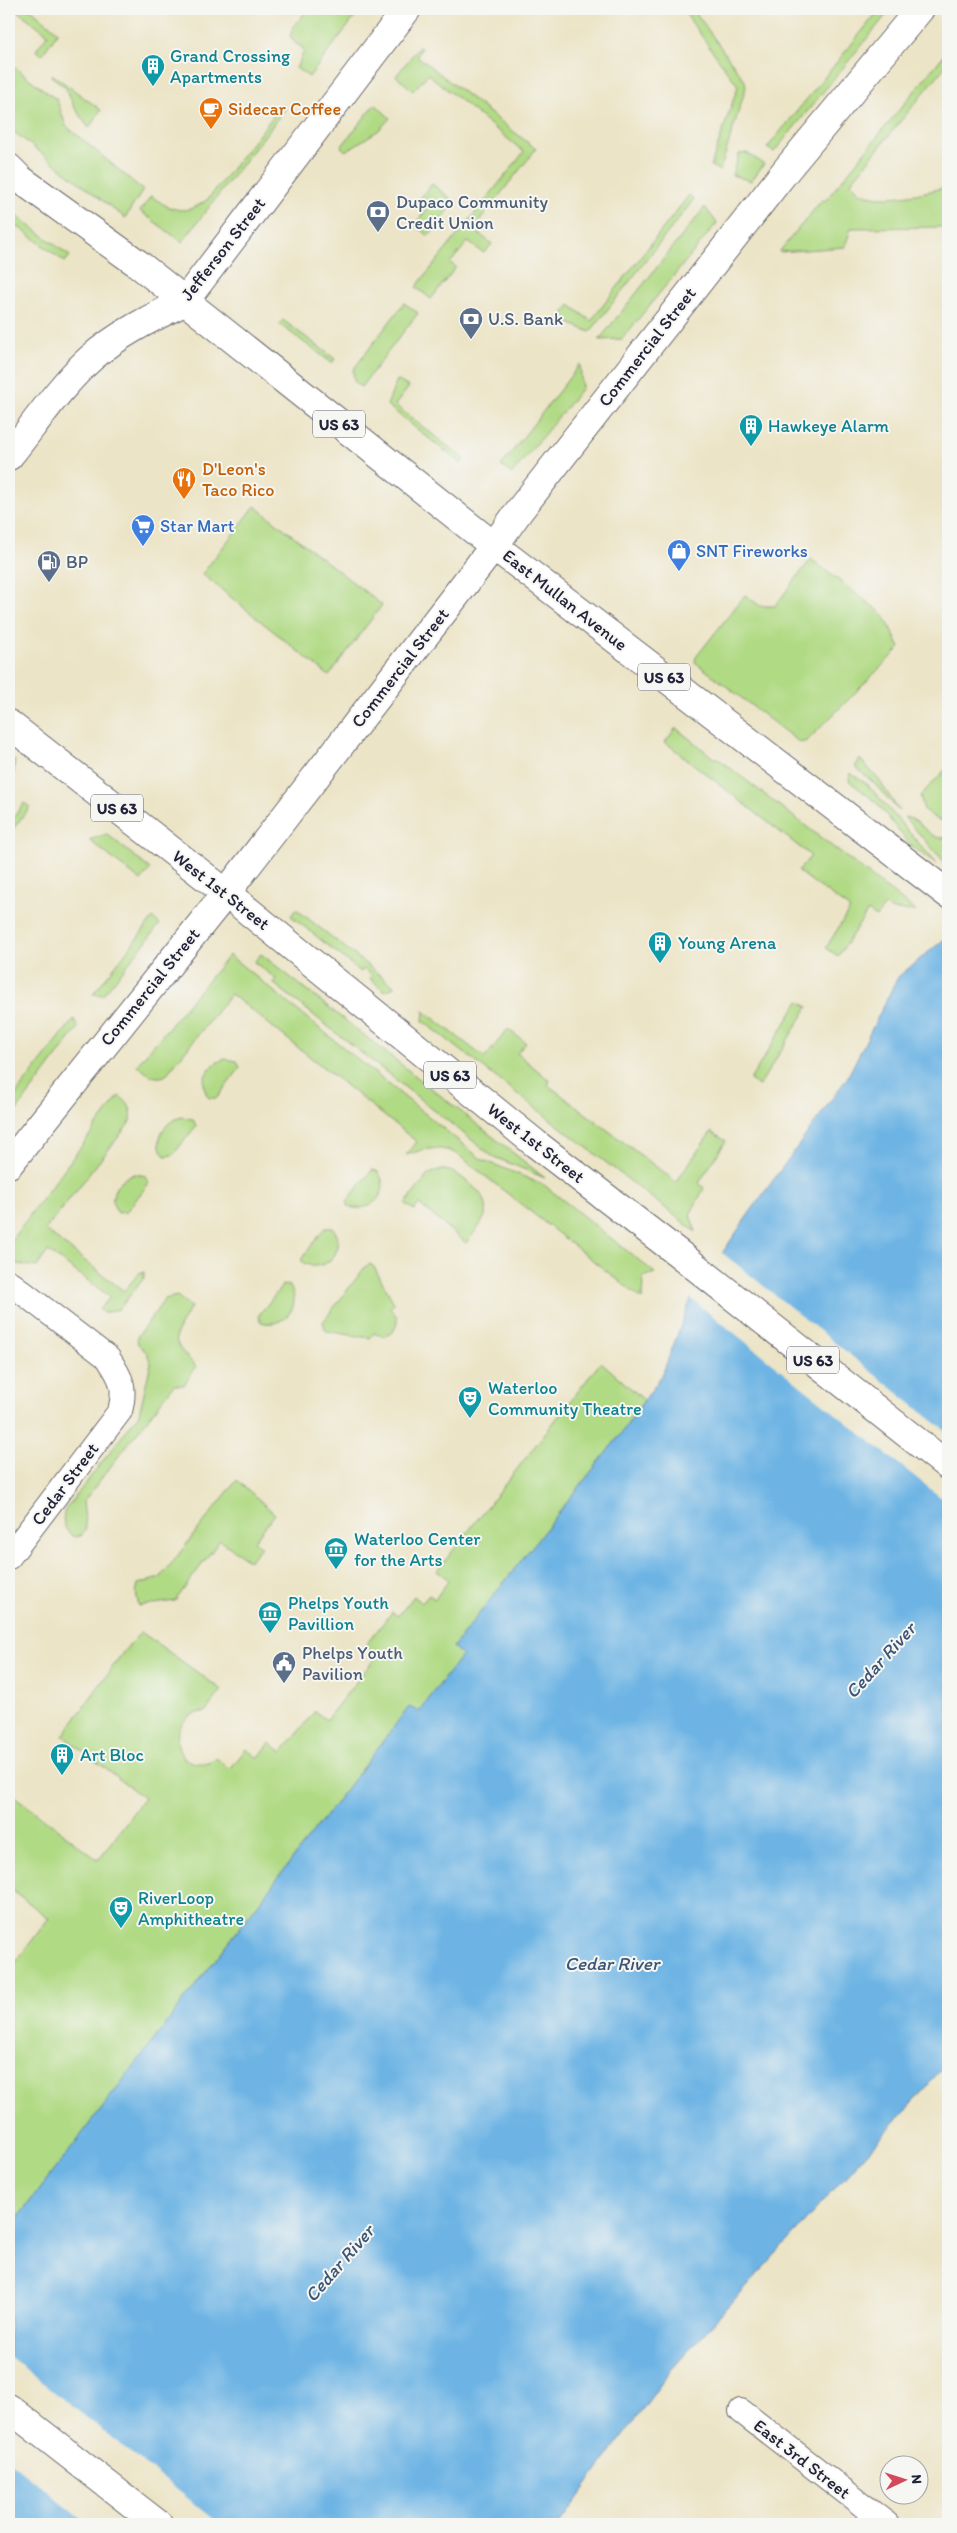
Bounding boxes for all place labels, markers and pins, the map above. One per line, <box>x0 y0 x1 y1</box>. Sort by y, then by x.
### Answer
place label: Grand Crossing Apartments <box>170 45 291 88</box>
building icon: Grand Crossing Apartments <box>140 53 166 87</box>
cafe icon: Sidecar Coffee <box>198 96 224 130</box>
place label: Sidecar Coffee <box>228 98 341 120</box>
place label: Dupaco Community Credit Union <box>396 191 548 234</box>
bank icon: Dupaco Community Credit Union <box>365 199 391 233</box>
bank icon: U.S. Bank <box>458 306 484 340</box>
place label: U.S. Bank <box>488 308 563 330</box>
building icon: Hawkeye Alarm <box>738 413 764 447</box>
place label: Hawkeye Alarm <box>768 415 889 437</box>
place label: D'Leon's Taco Rico <box>202 458 274 501</box>
restaurant icon: D'Leon's Taco Rico <box>171 466 197 500</box>
supermarket icon: Star Mart <box>130 513 156 547</box>
place label: Star Mart <box>160 515 235 537</box>
shop icon: SNT Fireworks <box>666 538 692 572</box>
place label: SNT Fireworks <box>696 540 808 562</box>
fuel station icon: BP <box>36 549 62 583</box>
place label: BP <box>66 551 88 573</box>
building icon: Young Arena <box>647 930 673 964</box>
place label: Young Arena <box>678 932 777 954</box>
place label: Waterloo Community Theatre <box>488 1377 642 1420</box>
theatre icon: Waterloo Community Theatre <box>457 1385 483 1419</box>
place label: Waterloo Center for the Arts <box>354 1528 481 1571</box>
museum icon: Waterloo Center for the Arts <box>323 1536 349 1570</box>
place label: Phelps Youth Pavillion <box>288 1592 389 1635</box>
museum icon: Phelps Youth Pavillion <box>257 1600 283 1634</box>
place label: Phelps Youth Pavilion <box>302 1642 403 1685</box>
public building icon: Phelps Youth Pavilion <box>271 1650 297 1684</box>
building icon: Art Bloc <box>49 1742 75 1776</box>
place label: Art Bloc <box>80 1744 144 1766</box>
place label: RiverLoop Amphitheatre <box>138 1887 244 1930</box>
theatre icon: RiverLoop Amphitheatre <box>108 1895 134 1929</box>

